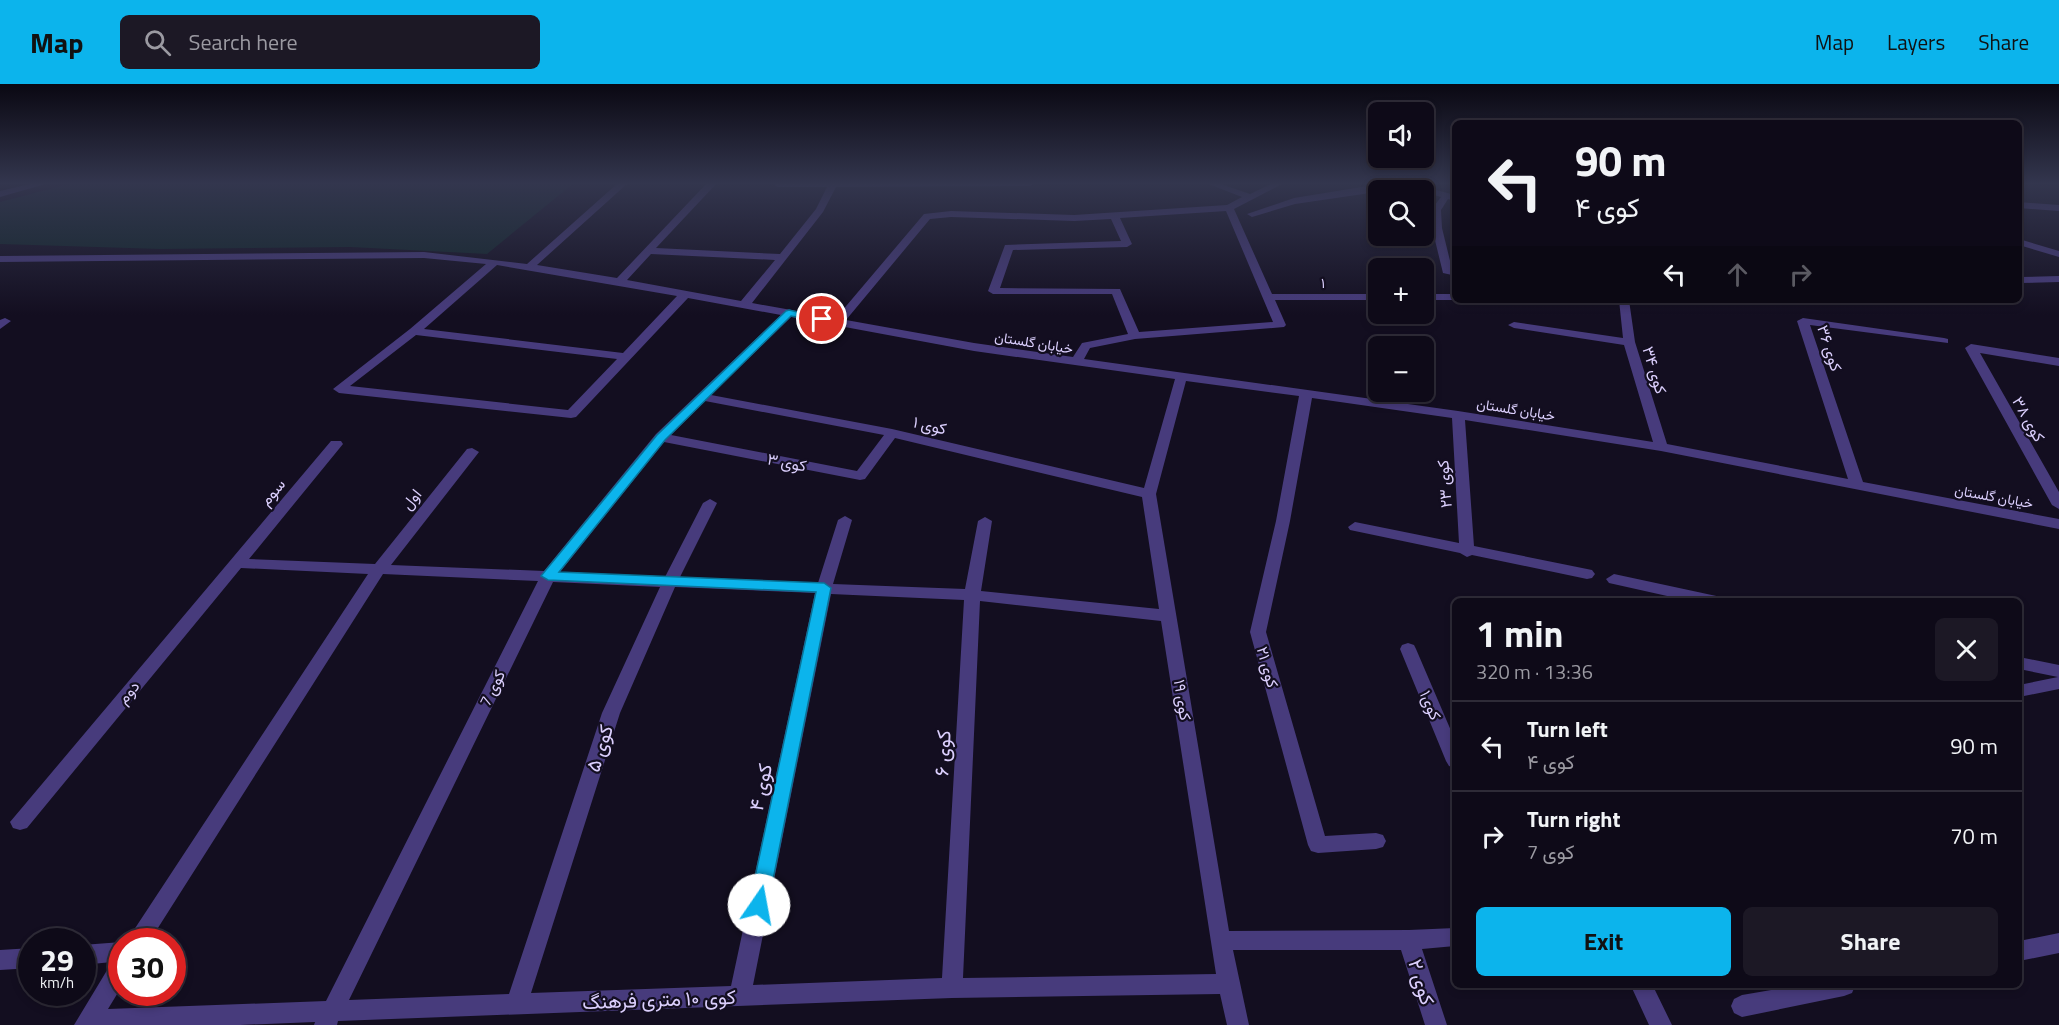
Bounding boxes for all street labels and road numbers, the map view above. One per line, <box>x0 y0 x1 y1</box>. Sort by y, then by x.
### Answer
street label: ۱ <box>1321 272 1325 293</box>
street label: کوی ۳۶ <box>1811 322 1849 374</box>
street label: خیابان گلستان <box>993 325 1075 359</box>
street label: کوی ۳۴ <box>1636 343 1674 397</box>
street label: خیابان گلستان <box>1475 392 1557 426</box>
street label: کوی ۳۸ <box>2007 392 2051 446</box>
street label: کوی ۱ <box>911 410 949 440</box>
street label: کوی ۳ <box>765 446 809 478</box>
street label: کوی ۲۳ <box>1430 459 1458 509</box>
street label: سوم <box>253 473 291 511</box>
street label: خیابان گلستان <box>1953 479 2035 513</box>
street label: اول <box>395 483 427 515</box>
street label: کوی ۲۱ <box>1251 643 1285 691</box>
street label: کوی 7 <box>473 666 511 710</box>
street label: دوم <box>111 675 145 709</box>
street label: کوی ۱۹ <box>1168 678 1198 722</box>
street label: کوی۱ <box>1414 686 1448 724</box>
street label: کوی ۵ <box>577 720 621 776</box>
street label: کوی ۶ <box>925 729 959 777</box>
street label: کوی ۴ <box>740 760 780 814</box>
street label: کوی ۲ <box>1400 955 1444 1009</box>
street label: کوی ۱۰ متری فرهنگ <box>582 981 736 1017</box>

